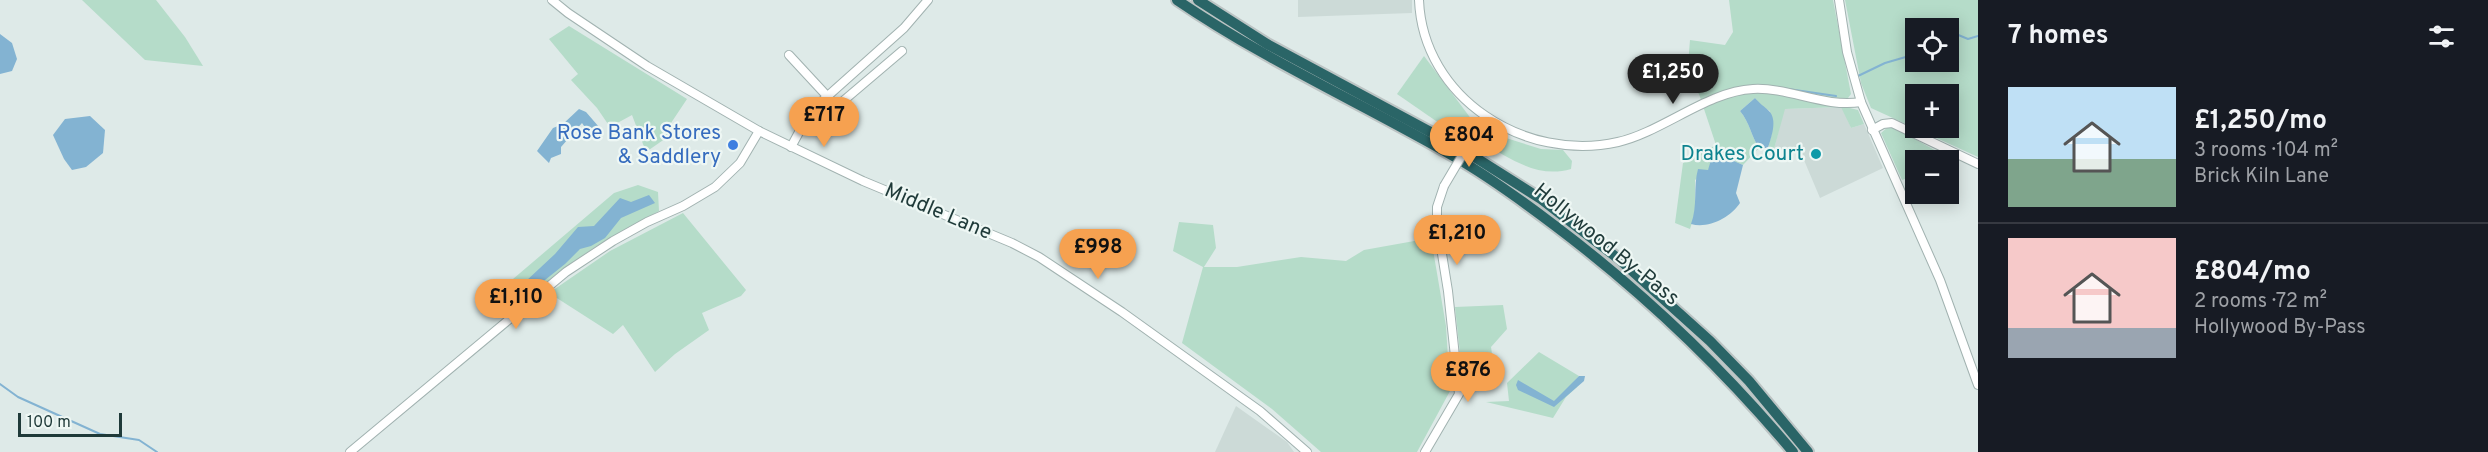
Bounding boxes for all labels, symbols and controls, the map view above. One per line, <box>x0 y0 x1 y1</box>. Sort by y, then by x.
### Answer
map controls <box>1905 18 1959 204</box>
button: locate <box>1905 18 1959 72</box>
text: 7 homes <box>2008 20 2108 53</box>
icon: filters <box>2425 20 2458 53</box>
pin: £1,250 <box>1624 54 1722 105</box>
text: £1,250 <box>1642 60 1704 86</box>
button: + <box>1905 84 1959 138</box>
pin: £717 <box>788 97 860 148</box>
text: £717 <box>803 103 845 129</box>
text: £1,250/mo <box>2194 105 2327 138</box>
icon: home <box>2056 111 2128 183</box>
pin: £804 <box>1433 117 1505 168</box>
place label: Rose Bank Stores & Saddlery <box>557 120 721 171</box>
text: £804 <box>1444 123 1494 149</box>
marker: Rose Bank Stores & Saddlery <box>726 138 740 152</box>
text: 3 rooms · 104 m² <box>2194 138 2338 164</box>
place label: Drakes Court <box>1681 141 1804 168</box>
marker: Drakes Court <box>1809 147 1823 161</box>
button: − <box>1905 150 1959 204</box>
text: Brick Kiln Lane <box>2194 164 2329 190</box>
street label: Middle Lane <box>880 177 996 247</box>
street label: Hollywood By-Pass <box>1527 178 1685 312</box>
pin: £1,210 <box>1408 215 1506 266</box>
text: £1,210 <box>1428 221 1486 247</box>
pin: £998 <box>1062 229 1134 280</box>
text: £998 <box>1073 235 1123 261</box>
text: £804/mo <box>2194 256 2311 289</box>
icon: home <box>2056 262 2128 334</box>
pin: £1,110 <box>467 279 565 330</box>
text: £1,110 <box>489 285 543 311</box>
text: 2 rooms · 72 m² <box>2194 289 2327 315</box>
text: Hollywood By-Pass <box>2194 315 2366 341</box>
pin: £876 <box>1432 352 1504 403</box>
text: £876 <box>1445 358 1491 384</box>
scale bar <box>18 410 122 438</box>
text: 100 m <box>27 413 71 433</box>

